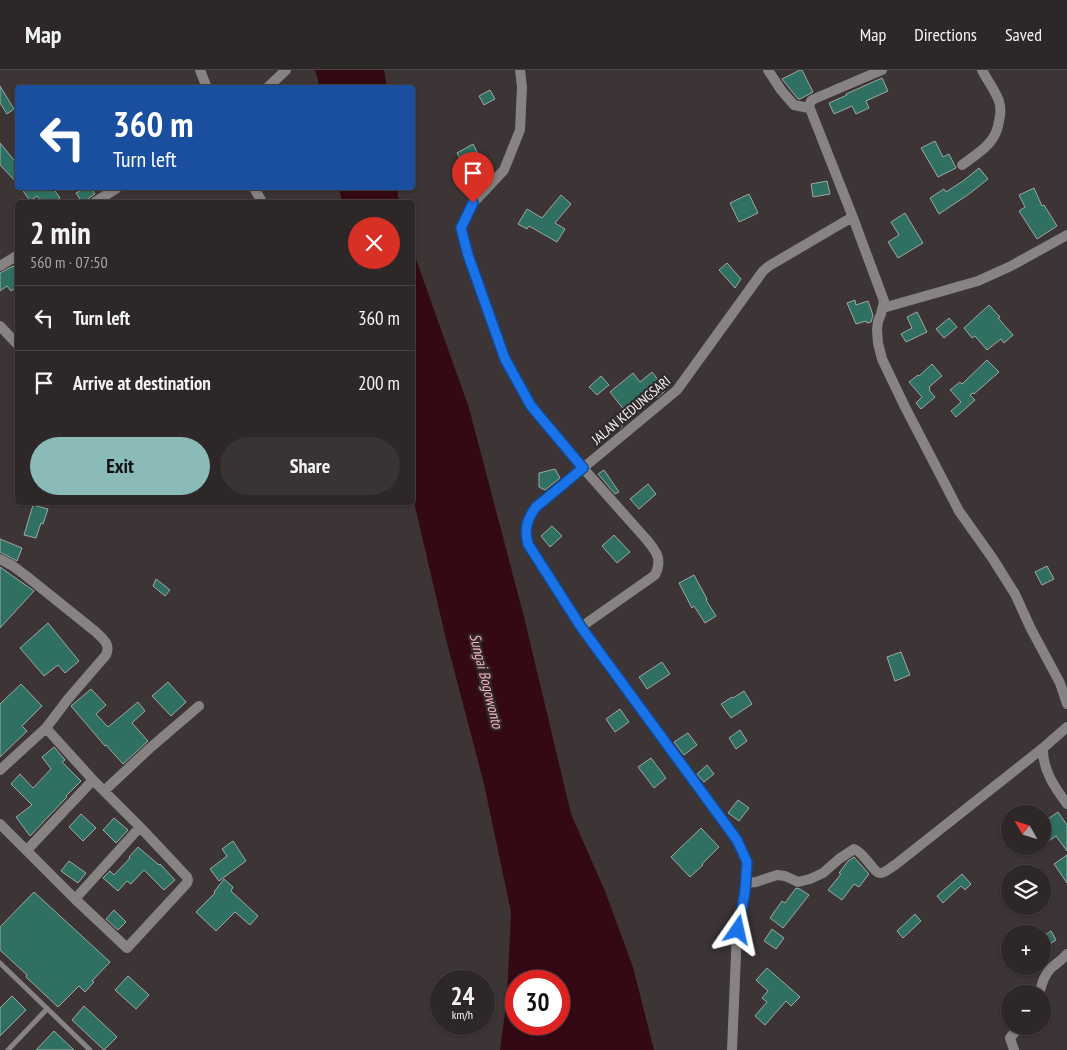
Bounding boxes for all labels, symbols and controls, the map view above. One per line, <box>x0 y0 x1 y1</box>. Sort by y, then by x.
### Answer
text: Map <box>25 19 62 50</box>
text: Map <box>860 23 886 46</box>
text: Directions <box>914 23 977 46</box>
text: Saved <box>1005 23 1042 46</box>
text: 360 m <box>113 101 194 147</box>
icon: left <box>30 105 95 170</box>
text: Turn left <box>113 145 177 173</box>
pin <box>452 152 494 203</box>
icon: arrive <box>459 159 487 187</box>
text: 2 min <box>30 213 91 252</box>
button: close <box>348 217 400 269</box>
text: 560 m · 07:50 <box>30 252 108 272</box>
icon: left <box>30 304 58 332</box>
text: Turn left <box>73 306 130 330</box>
text: 360 m <box>358 306 400 330</box>
icon: arrive <box>30 369 58 397</box>
text: Arrive at destination <box>73 371 211 395</box>
text: 200 m <box>358 371 400 395</box>
street label: JALAN KEDUNGSARI <box>587 372 674 449</box>
button: Exit <box>30 437 210 495</box>
button: Share <box>220 437 400 495</box>
water label: Sungai Bogowonto <box>466 631 508 732</box>
north arrow <box>1001 805 1051 855</box>
map controls <box>1001 805 1051 1035</box>
button: layers <box>1001 865 1051 915</box>
position arrow <box>711 903 763 955</box>
button: + <box>1001 925 1051 975</box>
speed limit sign: 30 <box>505 970 570 1035</box>
text: 24 <box>451 980 474 1012</box>
button: − <box>1001 985 1051 1035</box>
text: km/h <box>452 1007 473 1022</box>

